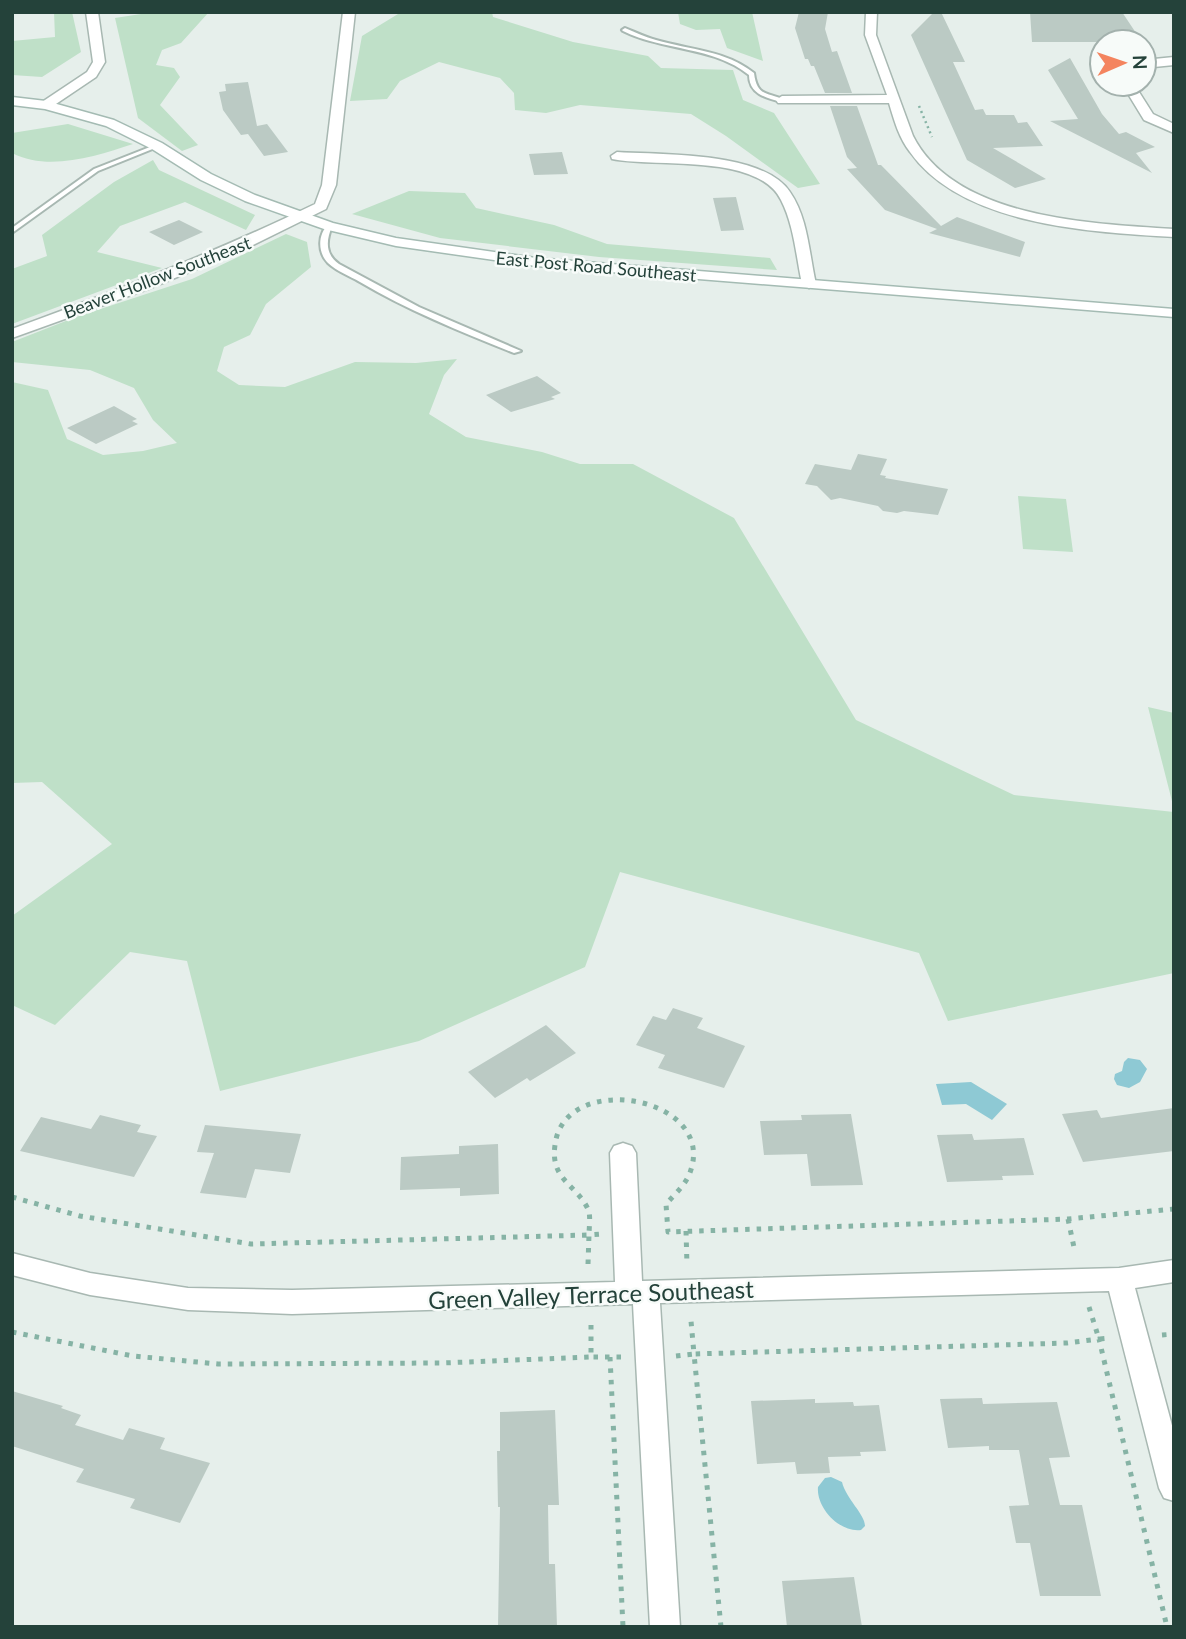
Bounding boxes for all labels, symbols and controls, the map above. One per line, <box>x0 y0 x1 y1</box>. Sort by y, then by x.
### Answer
north arrow <box>1088 28 1158 98</box>
text: N <box>1129 55 1152 70</box>
street label: Beaver Hollow Southeast <box>60 231 254 323</box>
street label: East Post Road Southeast <box>495 246 698 286</box>
street label: Green Valley Terrace Southeast <box>428 1274 755 1314</box>

